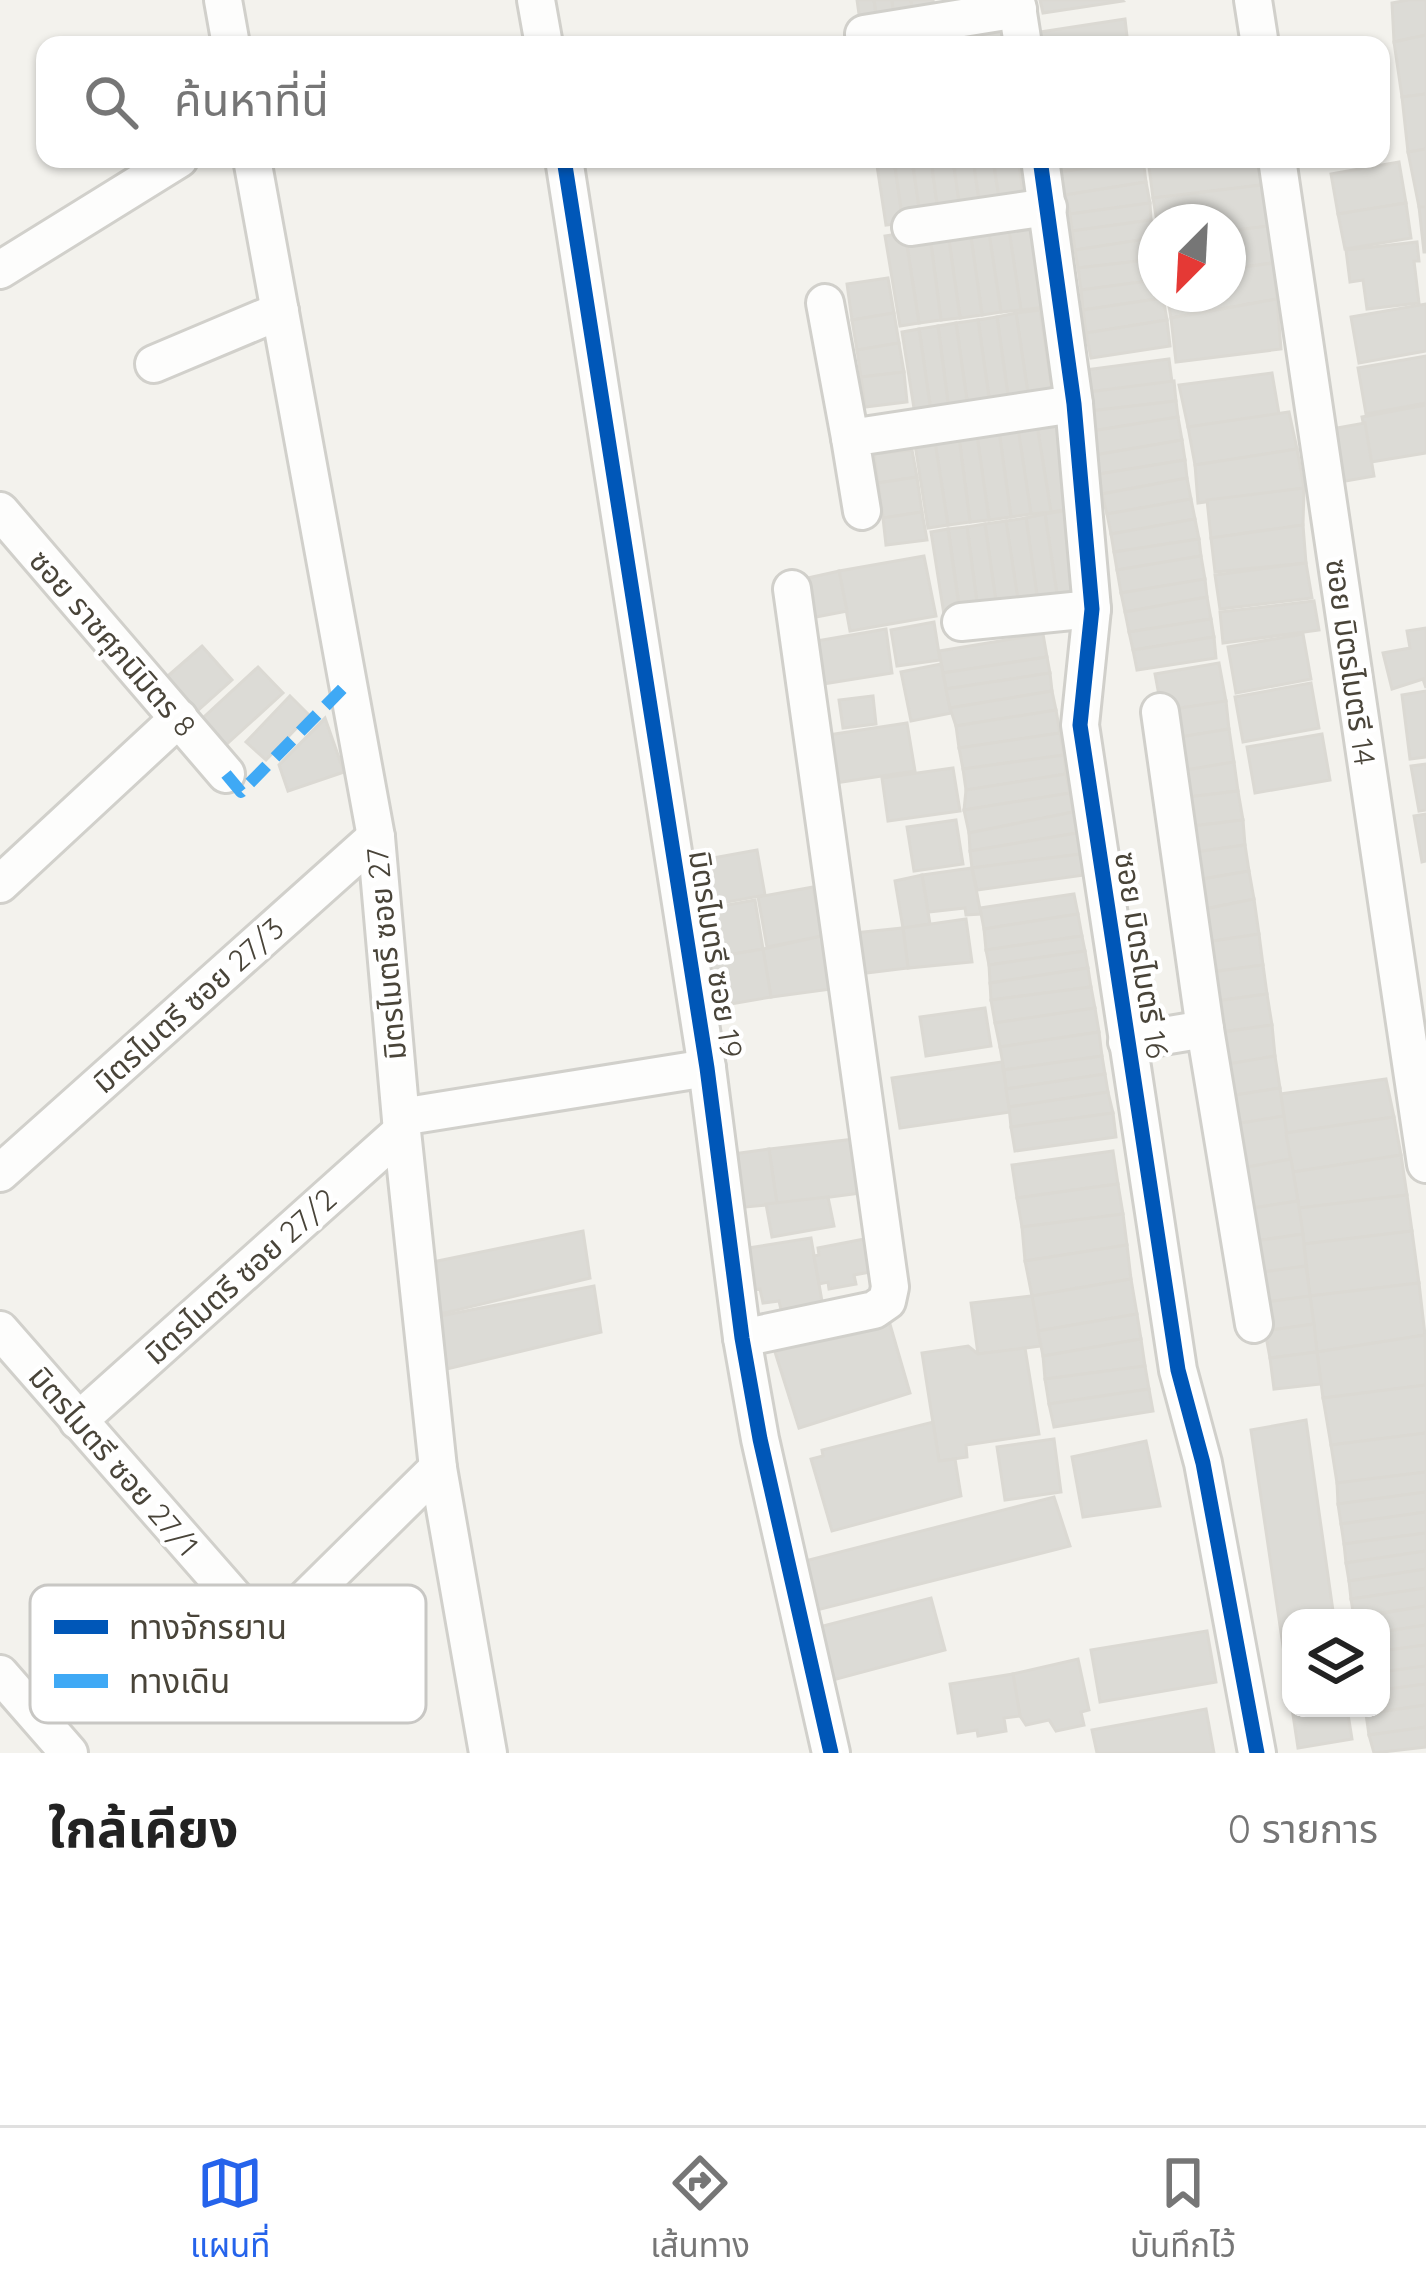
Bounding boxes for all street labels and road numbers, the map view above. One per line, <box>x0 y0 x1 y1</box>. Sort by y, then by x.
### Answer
street label: ซอย ราชศุภนิมิตร 8 <box>22 542 204 744</box>
street label: ซอย มิตรไมตรี 14 <box>1318 556 1384 768</box>
street label: มิตรไมตรี ซอย 27 <box>358 846 414 1062</box>
street label: มิตรไมตรี ซอย 19 <box>681 848 751 1060</box>
street label: ซอย มิตรไมตรี 16 <box>1107 849 1177 1061</box>
street label: มิตรไมตรี ซอย 27/3 <box>85 909 291 1101</box>
street label: มิตรไมตรี ซอย 27/2 <box>136 1180 344 1372</box>
street label: มิตรไมตรี ซอย 27/1 <box>21 1358 207 1564</box>

